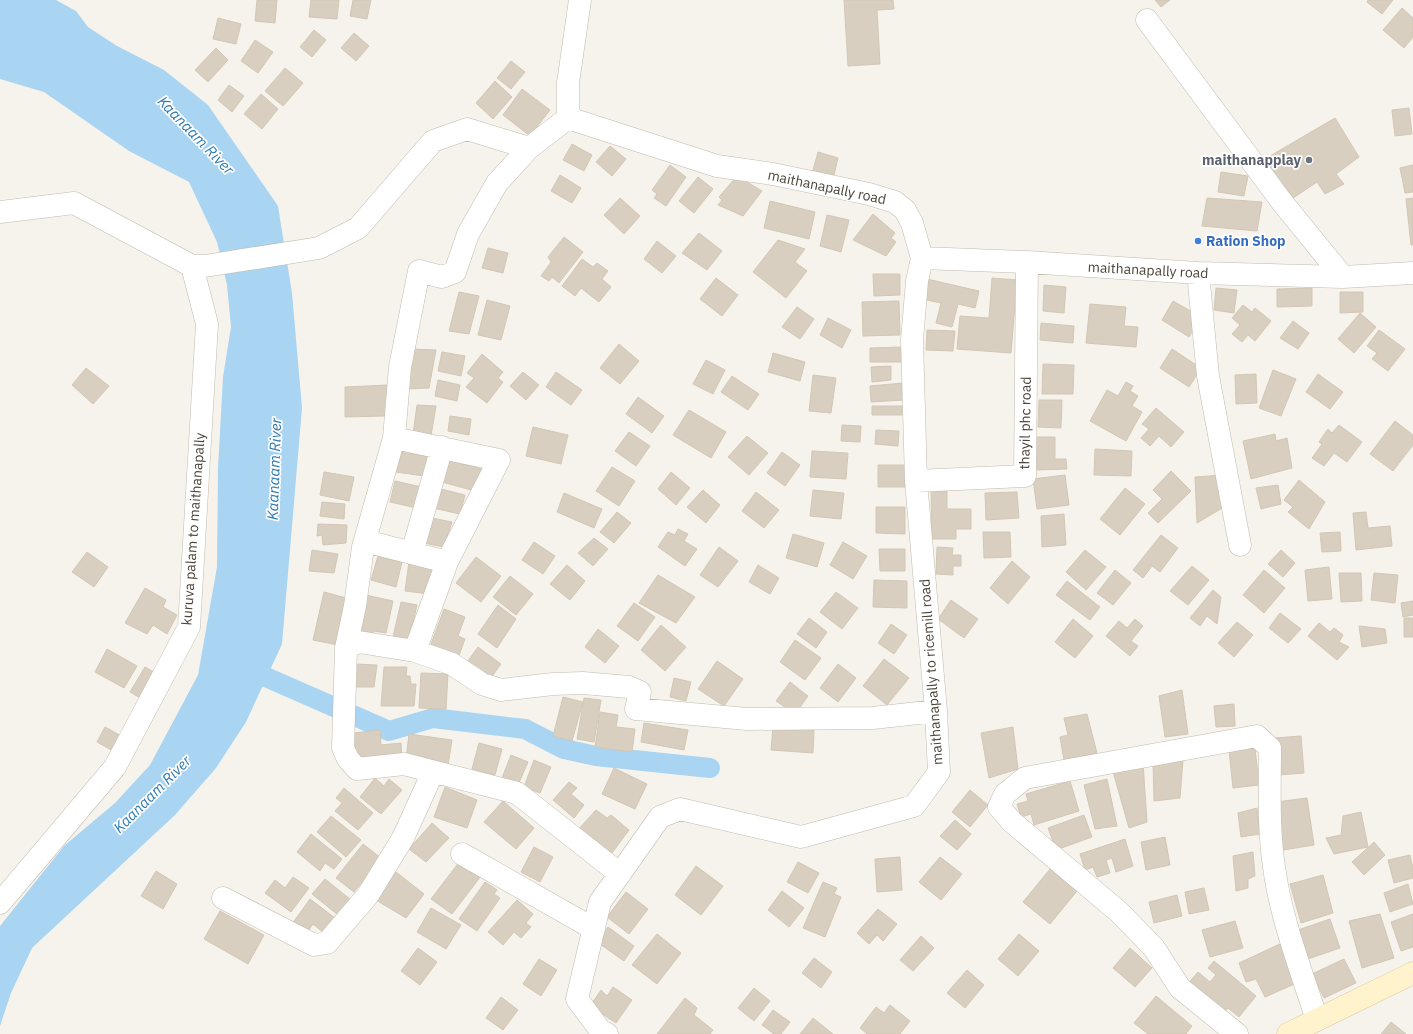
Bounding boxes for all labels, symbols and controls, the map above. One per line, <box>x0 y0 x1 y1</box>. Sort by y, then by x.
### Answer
water label: Kaanaam River <box>154 92 239 179</box>
place label: maithanapplay <box>1202 151 1302 169</box>
marker: maithanapplay <box>1304 155 1314 165</box>
street label: maithanapally road <box>766 166 888 208</box>
place label: Ration Shop <box>1206 232 1286 250</box>
marker: Ration Shop <box>1193 236 1203 246</box>
street label: maithanapally road <box>1087 258 1209 282</box>
street label: thayil phc road <box>1015 376 1035 470</box>
water label: Kaanaam River <box>263 417 285 520</box>
street label: kuruva palam to maithanapally <box>177 432 209 626</box>
street label: maithanapally to ricemill road <box>916 578 946 766</box>
water label: Kaanaam River <box>109 751 195 837</box>

